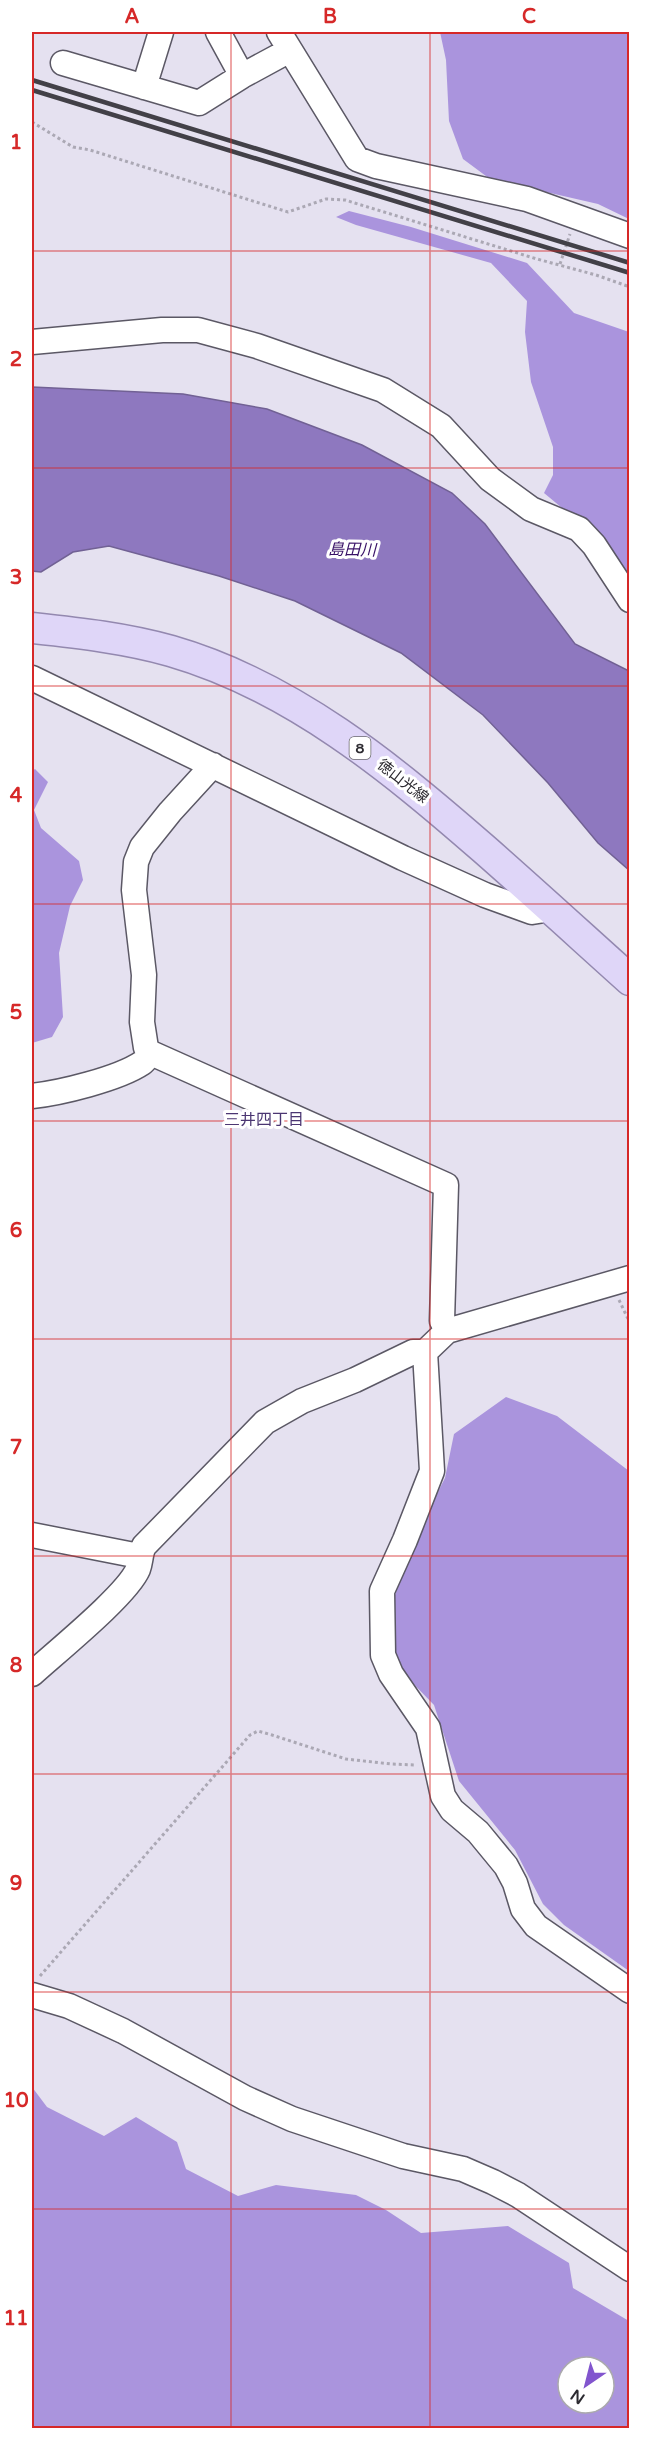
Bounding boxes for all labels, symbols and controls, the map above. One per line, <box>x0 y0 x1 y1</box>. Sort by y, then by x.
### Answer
text: A <box>125 5 140 29</box>
text: B <box>323 5 337 29</box>
text: C <box>522 5 536 29</box>
text: 1 <box>10 131 22 155</box>
text: 2 <box>10 348 22 372</box>
water label: 島田川 <box>328 540 378 560</box>
text: 3 <box>10 566 22 590</box>
road number: 8 <box>350 737 370 759</box>
street label: 徳山光線 <box>374 755 432 807</box>
text: 4 <box>10 784 23 808</box>
text: 5 <box>10 1001 22 1025</box>
district label: 三井四丁目 <box>224 1110 304 1130</box>
text: 6 <box>10 1219 22 1243</box>
text: 7 <box>10 1436 22 1460</box>
text: 8 <box>10 1654 22 1678</box>
text: 9 <box>10 1872 22 1896</box>
text: 10 <box>3 2089 29 2113</box>
text: 11 <box>3 2307 29 2331</box>
north arrow <box>556 2355 616 2415</box>
text: N <box>567 2385 589 2408</box>

